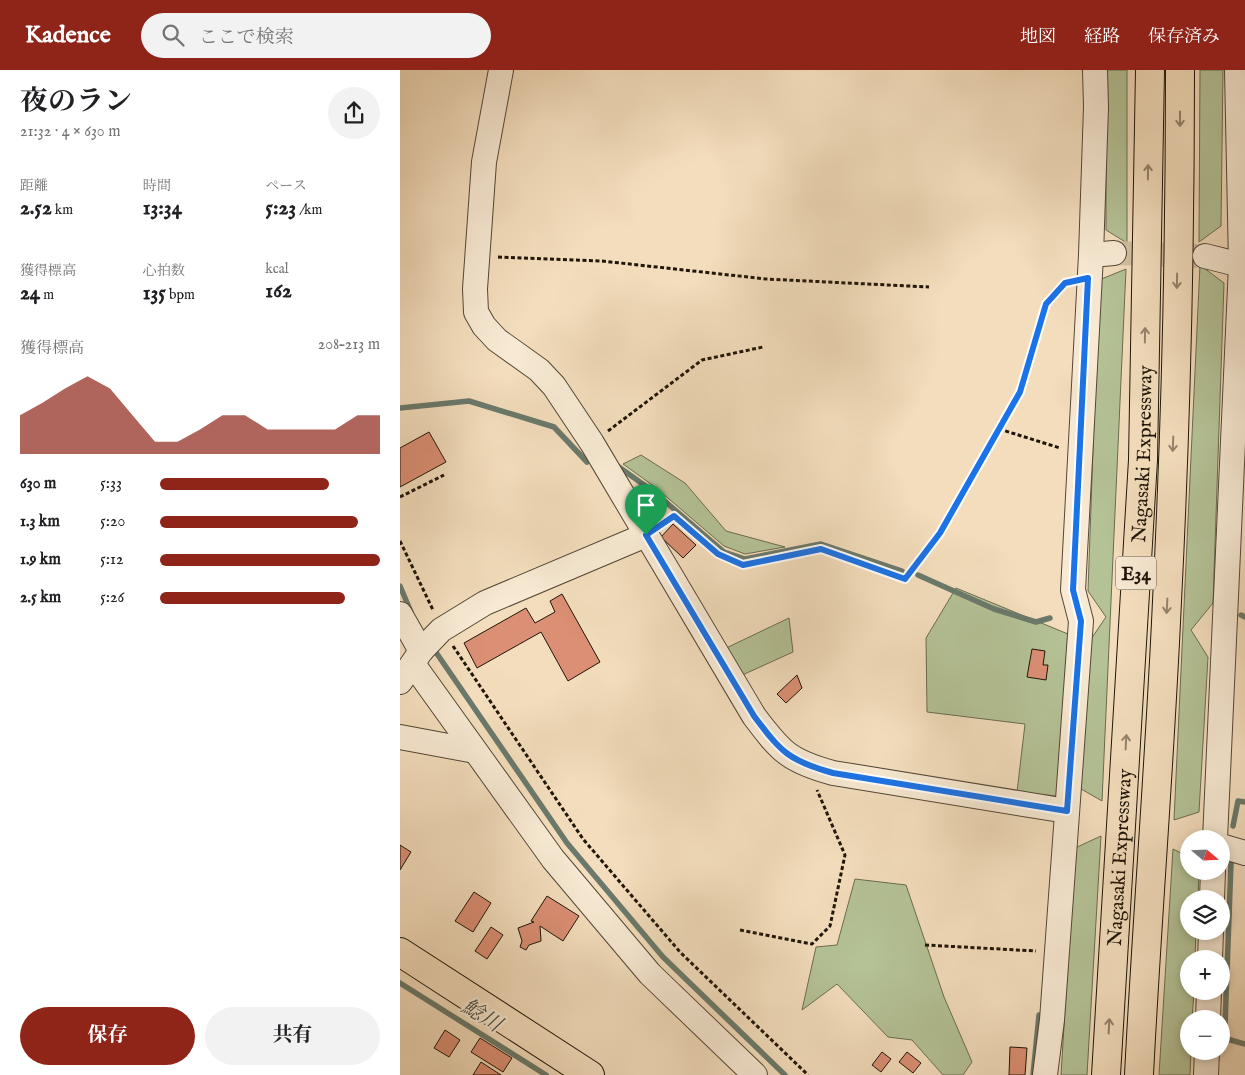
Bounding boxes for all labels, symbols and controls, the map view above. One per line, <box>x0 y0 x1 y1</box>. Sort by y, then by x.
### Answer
search box <box>141 13 491 58</box>
text: Kadence <box>25 20 111 51</box>
icon: search <box>159 21 187 49</box>
text: ここで検索 <box>199 26 294 50</box>
text: 地図 <box>1020 26 1056 49</box>
text: 経路 <box>1084 26 1120 49</box>
text: 保存済み <box>1148 26 1220 49</box>
text: 夜のラン <box>20 85 132 120</box>
button: share <box>328 87 380 139</box>
one-way arrow <box>1175 110 1185 126</box>
text: 21:32 · 4 × 630 m <box>20 122 121 142</box>
one-way arrow <box>1143 165 1153 181</box>
text: 距離 <box>20 177 48 195</box>
text: 時間 <box>143 177 171 195</box>
text: ペース <box>265 177 307 195</box>
text: 2.52 <box>20 195 52 222</box>
text: 13:34 <box>143 195 182 222</box>
text: 5:23 <box>265 195 296 222</box>
text: km <box>52 201 73 219</box>
text: /km <box>296 201 322 219</box>
text: kcal <box>265 260 289 278</box>
text: 獲得標高 <box>20 262 76 280</box>
text: 心拍数 <box>143 262 185 280</box>
one-way arrow <box>1173 273 1182 289</box>
text: 162 <box>265 278 292 305</box>
text: 24 <box>20 280 40 307</box>
text: 135 <box>143 280 166 307</box>
text: m <box>40 286 54 304</box>
text: bpm <box>166 286 195 304</box>
one-way arrow <box>1140 327 1150 344</box>
text: 208–213 m <box>318 335 380 355</box>
text: 獲得標高 <box>20 339 84 359</box>
street label: Nagasaki Expressway <box>1127 365 1159 544</box>
one-way arrow <box>1168 435 1178 451</box>
text: 630 m <box>20 474 56 494</box>
text: 5:33 <box>100 474 122 494</box>
pin <box>625 484 667 535</box>
icon: arrive <box>632 491 660 519</box>
text: 1.3 km <box>20 512 60 532</box>
text: 5:20 <box>100 512 125 532</box>
text: 1.9 km <box>20 550 61 570</box>
text: 5:12 <box>100 550 123 570</box>
road number: E34 <box>1116 556 1156 590</box>
text: 2.5 km <box>20 588 61 608</box>
text: 5:26 <box>100 588 124 608</box>
one-way arrow <box>1163 598 1172 614</box>
one-way arrow <box>1121 734 1130 750</box>
street label: Nagasaki Expressway <box>1103 768 1138 947</box>
north arrow <box>1180 830 1230 880</box>
map controls <box>1180 830 1230 1060</box>
button: layers <box>1180 890 1230 940</box>
button: + <box>1180 950 1230 1000</box>
water label: 鯰川 <box>456 994 508 1040</box>
button: 保存 <box>20 1007 195 1065</box>
button: 共有 <box>205 1007 380 1065</box>
button: − <box>1180 1010 1230 1060</box>
one-way arrow <box>1104 1019 1113 1035</box>

